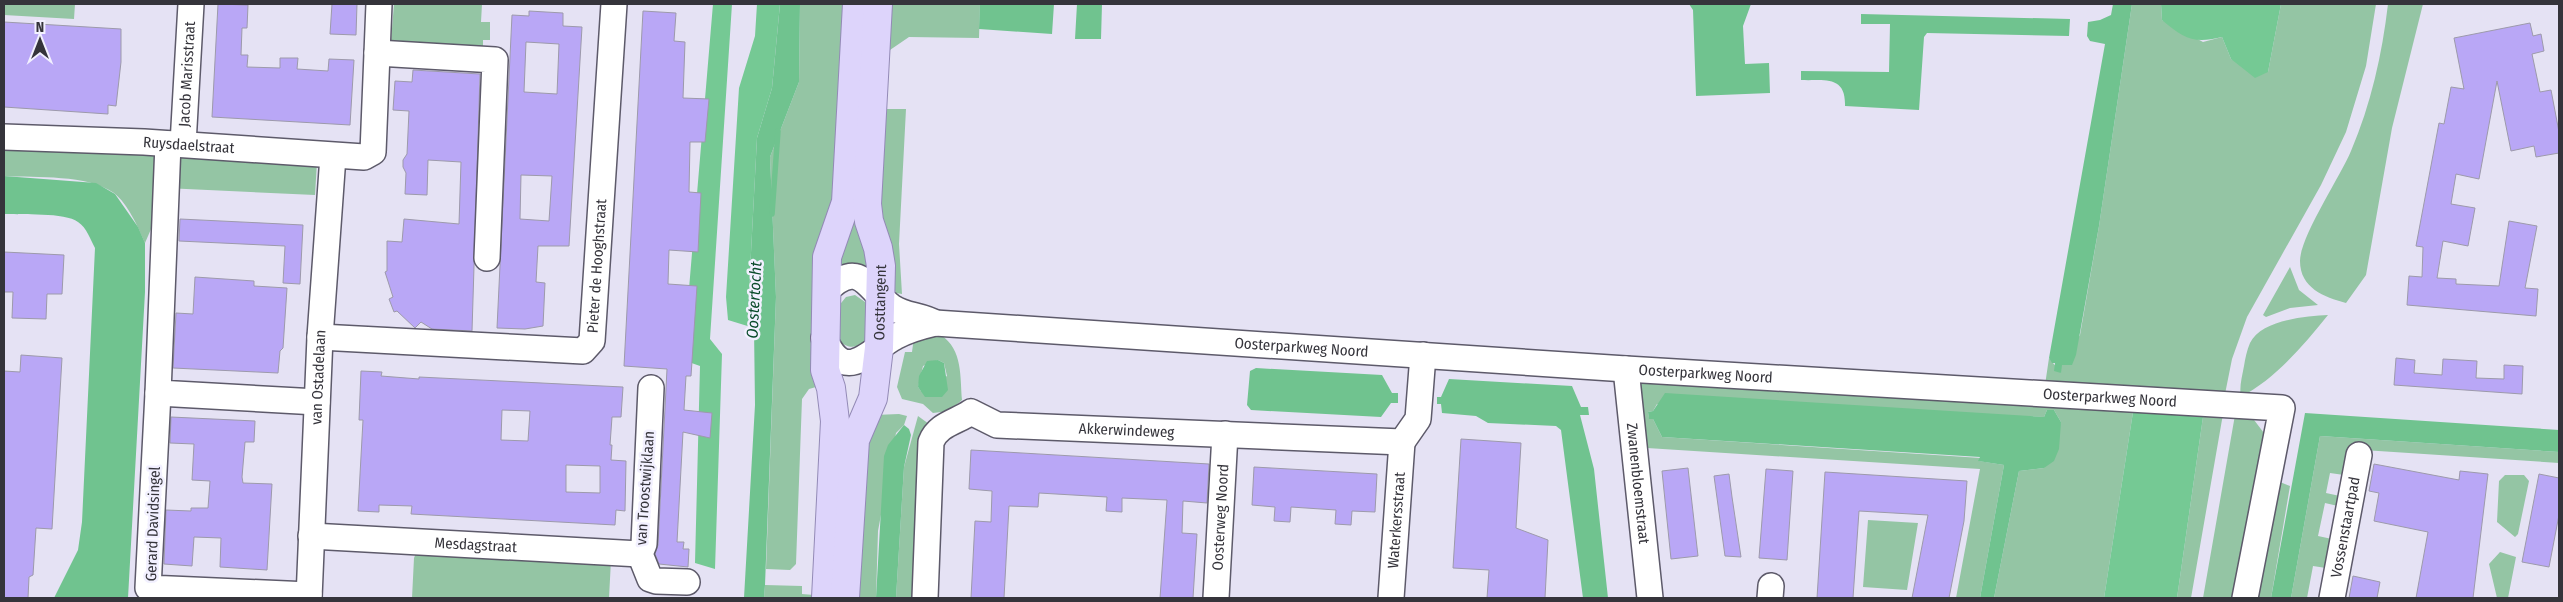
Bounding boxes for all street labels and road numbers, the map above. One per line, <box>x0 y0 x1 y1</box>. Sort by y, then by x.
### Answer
street label: Jacob Marisstraat <box>175 21 199 128</box>
street label: Ruysdaelstraat <box>143 133 235 157</box>
street label: Pieter de Hooghstraat <box>584 198 610 334</box>
street label: Oosttangent <box>870 264 890 340</box>
street label: van Ostadelaan <box>307 329 330 425</box>
street label: Oosterparkweg Noord <box>1234 334 1369 361</box>
street label: Oosterparkweg Noord <box>1638 361 1773 387</box>
street label: Oosterparkweg Noord <box>2042 385 2177 411</box>
street label: Akkerwindeweg <box>1078 419 1175 441</box>
street label: Zwanenbloemstraat <box>1623 422 1653 545</box>
street label: van Troostwijklaan <box>632 430 658 546</box>
street label: Oosterweg Noord <box>1209 463 1232 571</box>
street label: Gerard Davidsingel <box>142 466 164 582</box>
street label: Waterkersstraat <box>1384 471 1409 569</box>
street label: Vossenstaartpad <box>2327 475 2364 579</box>
street label: Mesdagstraat <box>434 534 517 556</box>

